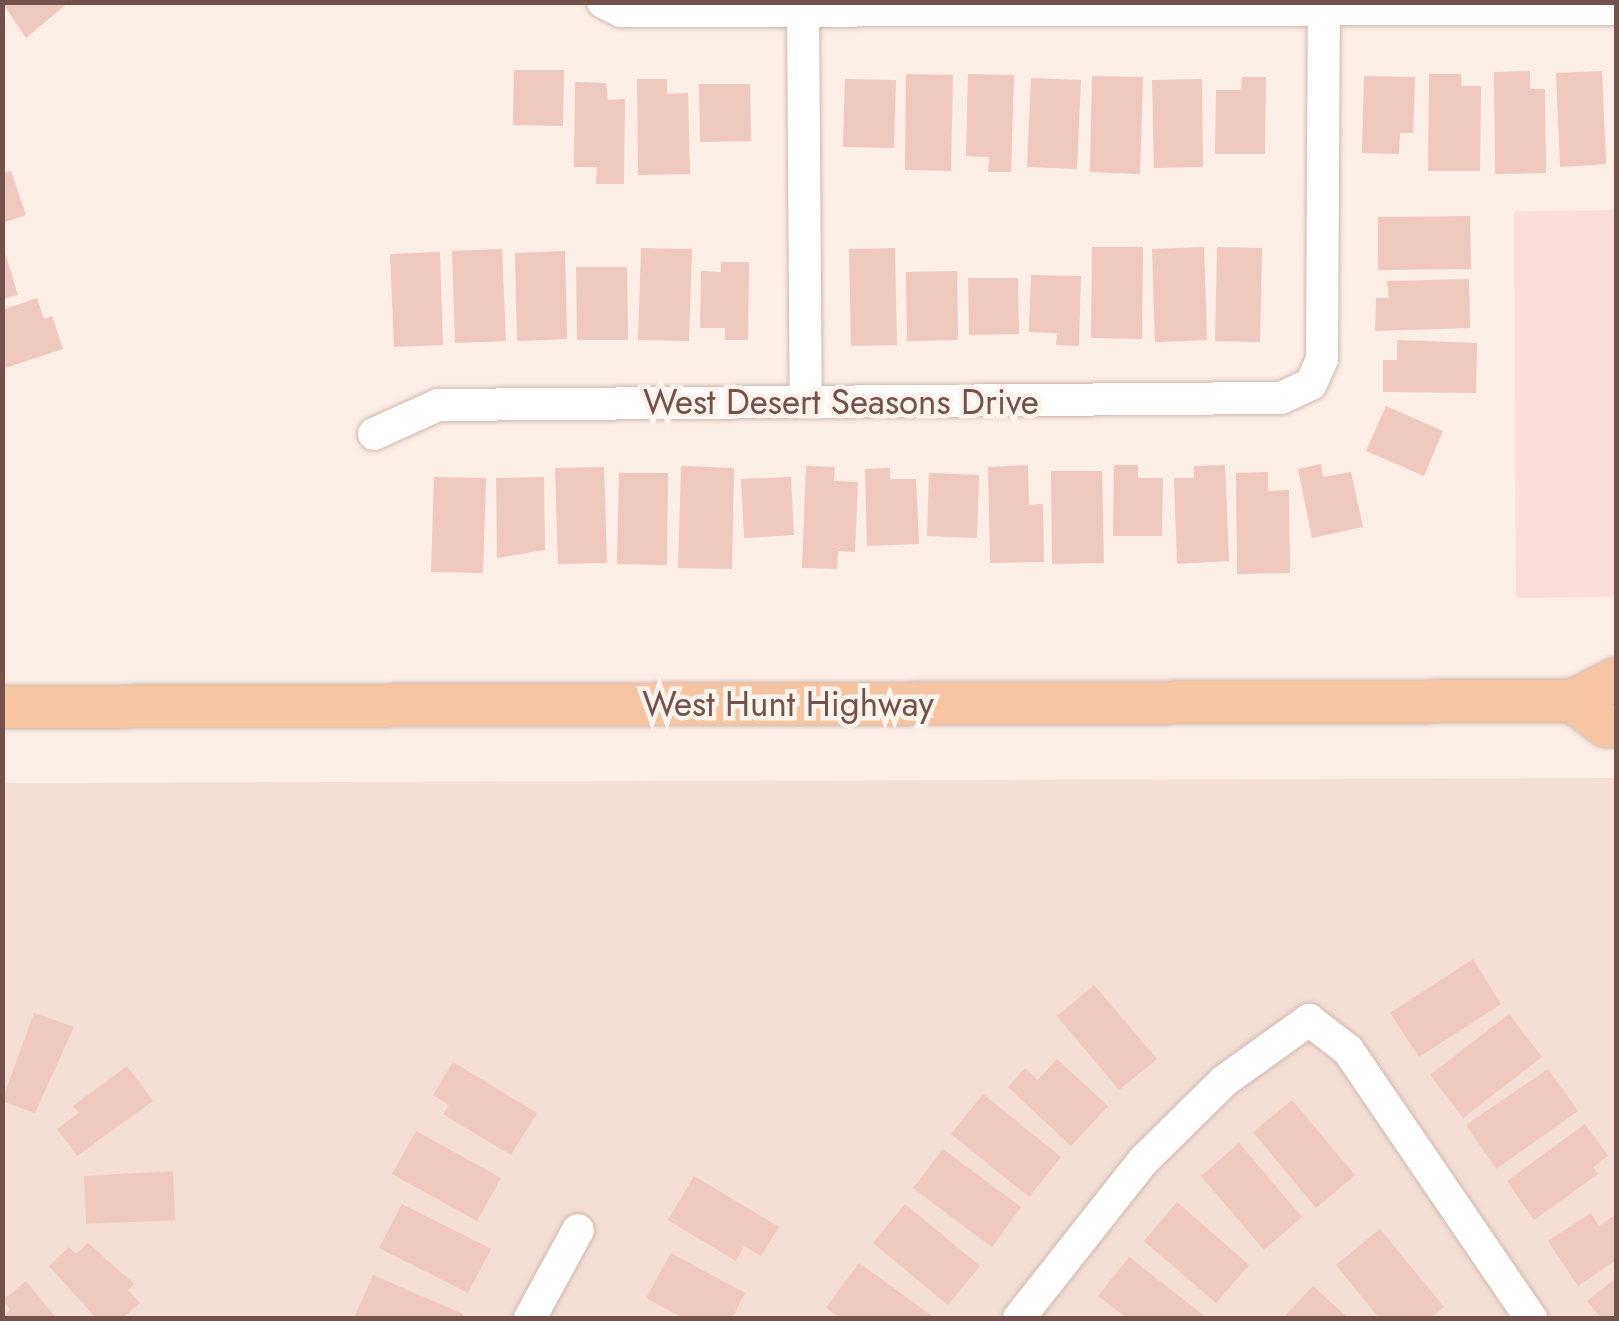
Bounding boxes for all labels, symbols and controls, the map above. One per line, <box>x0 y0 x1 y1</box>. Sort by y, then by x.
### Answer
street label: West Desert Seasons Drive <box>643 381 1039 423</box>
street label: West Hunt Highway <box>642 683 934 725</box>

